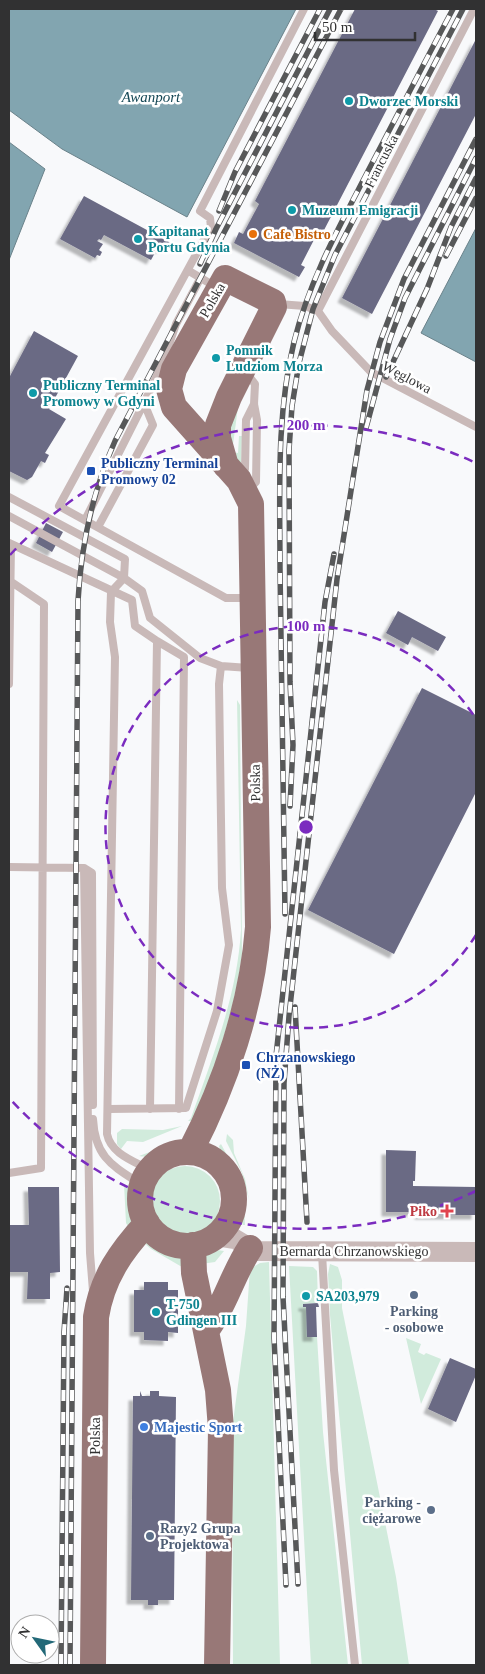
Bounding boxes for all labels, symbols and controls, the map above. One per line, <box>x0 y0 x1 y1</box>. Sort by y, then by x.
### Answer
scale bar <box>315 10 415 42</box>
text: 50 m <box>322 19 353 35</box>
water label: Awanport <box>121 89 181 105</box>
place label: Dworzec Morski <box>359 94 458 109</box>
marker: Dworzec Morski <box>343 95 355 107</box>
street label: Francuska <box>362 131 402 190</box>
place label: Muzeum Emigracji <box>302 203 418 218</box>
marker: Muzeum Emigracji <box>286 204 298 216</box>
place label: Kapitanat Portu Gdynia <box>148 224 230 255</box>
place label: Cafe Bistro <box>263 227 331 242</box>
marker: Cafe Bistro <box>247 228 259 240</box>
marker: Kapitanat Portu Gdynia <box>132 233 144 245</box>
street label: Polska <box>197 280 229 320</box>
place label: Pomnik Ludziom Morza <box>226 343 323 374</box>
marker: Pomnik Ludziom Morza <box>210 352 222 364</box>
street label: Węglowa <box>380 358 435 397</box>
place label: Publiczny Terminal Promowy w Gdyni <box>43 378 160 409</box>
marker: Publiczny Terminal Promowy w Gdyni <box>27 387 39 399</box>
text: 200 m <box>287 417 326 433</box>
place label: Publiczny Terminal Promowy 02 <box>101 456 218 487</box>
marker: Publiczny Terminal Promowy 02 <box>85 465 97 477</box>
text: 100 m <box>287 618 326 634</box>
street label: Polska <box>248 763 263 802</box>
centre of rings <box>297 818 315 836</box>
place label: Chrzanowskiego (NŻ) <box>256 1050 356 1082</box>
marker: Chrzanowskiego (NŻ) <box>240 1059 252 1071</box>
place label: Piko <box>410 1204 437 1219</box>
marker: Piko <box>441 1205 453 1217</box>
street label: Bernarda Chrzanowskiego <box>280 1244 428 1259</box>
place label: SA203,979 <box>316 1289 379 1304</box>
marker: Parking - osobowe <box>408 1289 420 1301</box>
marker: SA203,979 <box>300 1290 312 1302</box>
place label: T-750 Gdingen III <box>166 1297 237 1328</box>
place label: Parking - osobowe <box>385 1304 443 1335</box>
marker: T-750 Gdingen III <box>150 1306 162 1318</box>
street label: Polska <box>88 1417 103 1455</box>
place label: Majestic Sport <box>154 1420 243 1435</box>
marker: Majestic Sport <box>138 1421 150 1433</box>
place label: Parking - ciężarowe <box>362 1495 421 1526</box>
marker: Parking - ciężarowe <box>425 1504 437 1516</box>
place label: Razy2 Grupa Projektowa <box>160 1521 241 1552</box>
marker: Razy2 Grupa Projektowa <box>144 1530 156 1542</box>
north arrow <box>10 1614 60 1664</box>
text: N <box>15 1624 34 1641</box>

